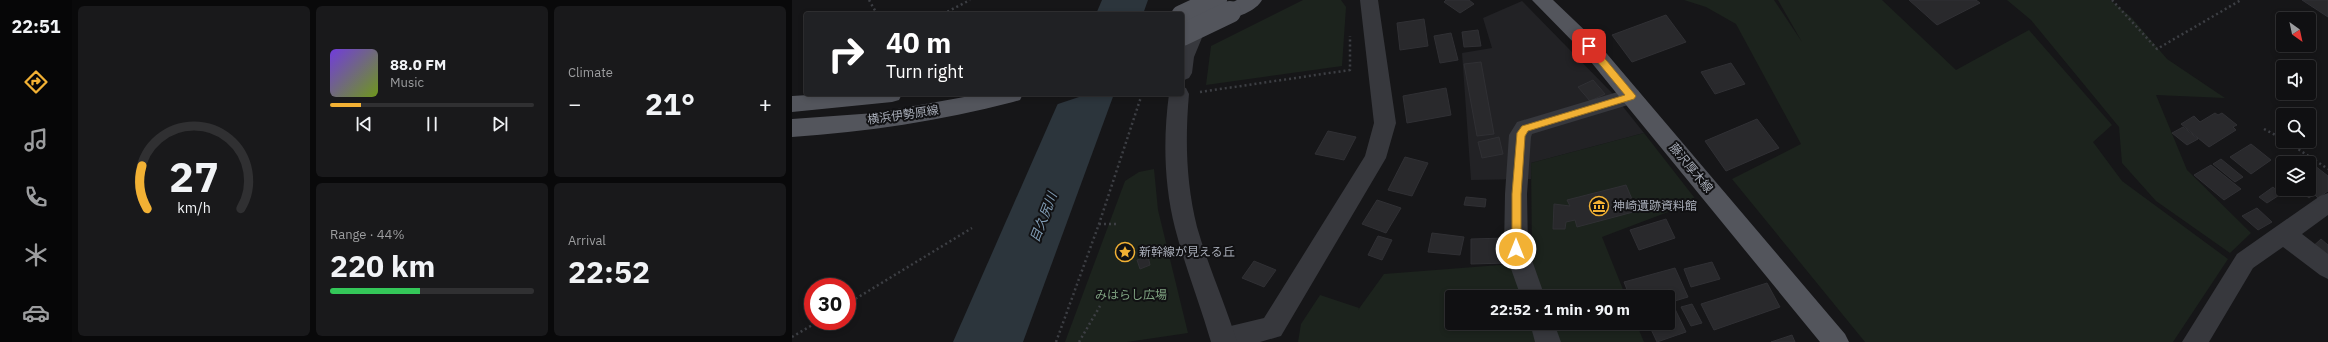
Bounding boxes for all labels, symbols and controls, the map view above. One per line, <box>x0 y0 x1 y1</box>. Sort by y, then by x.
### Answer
north arrow <box>2276 12 2316 52</box>
map controls <box>2276 12 2316 196</box>
text: 22:51 <box>11 15 61 38</box>
text: 40 m <box>886 24 951 61</box>
icon: right <box>820 28 872 80</box>
pin <box>1572 29 1606 63</box>
icon: arrive <box>1578 35 1600 57</box>
text: 88.0 FM <box>390 55 446 74</box>
text: Turn right <box>886 60 964 83</box>
button: sound <box>2276 60 2316 100</box>
text: Climate <box>568 64 613 81</box>
icon: directions <box>22 68 50 96</box>
text: Music <box>390 74 424 91</box>
text: 21° <box>645 84 695 123</box>
text: − <box>568 89 581 118</box>
text: + <box>759 89 772 118</box>
street label: 横浜伊勢原線 <box>866 102 940 127</box>
button: search <box>2276 108 2316 148</box>
icon: previous <box>353 113 375 135</box>
icon: pause <box>421 113 443 135</box>
icon: next <box>489 113 511 135</box>
icon: music <box>22 126 50 154</box>
street label: 藤沢厚木線 <box>1666 140 1716 195</box>
text: 27 <box>169 149 219 203</box>
button: layers <box>2276 156 2316 196</box>
icon: phone <box>22 183 50 211</box>
water label: 目久尻川 <box>1026 188 1061 245</box>
museum icon: 神崎遺跡資料館 <box>1588 195 1610 217</box>
text: km/h <box>177 198 211 217</box>
place label: 神崎遺跡資料館 <box>1613 198 1697 213</box>
text: Range · 44% <box>330 226 404 243</box>
position arrow <box>1495 228 1537 270</box>
text: Arrival <box>568 232 606 249</box>
icon: climate <box>22 241 50 269</box>
place icon: 新幹線が見える丘 <box>1114 241 1136 263</box>
place label: 新幹線が見える丘 <box>1139 244 1235 259</box>
text: 220 km <box>330 246 435 285</box>
text: 22:52 <box>568 252 650 291</box>
speed limit sign: 30 <box>804 278 856 330</box>
park label: みはらし広場 <box>1095 287 1167 302</box>
icon: car <box>22 299 50 327</box>
text: 22:52 · 1 min · 90 m <box>1490 300 1630 319</box>

